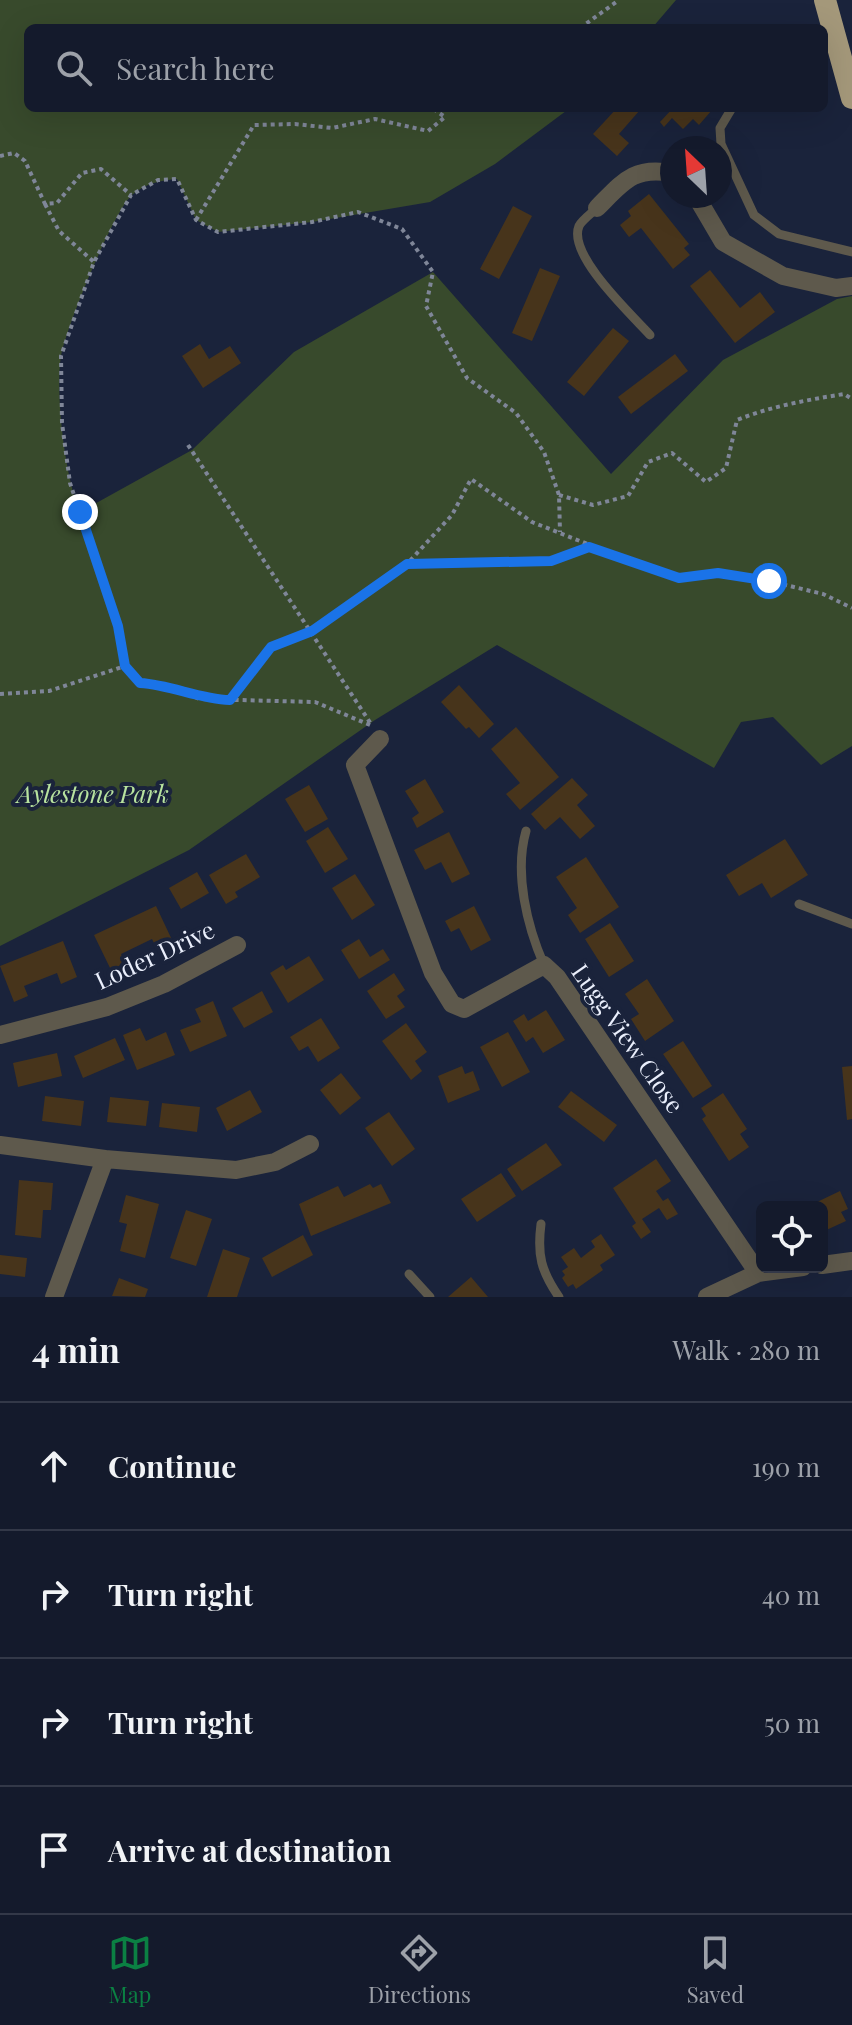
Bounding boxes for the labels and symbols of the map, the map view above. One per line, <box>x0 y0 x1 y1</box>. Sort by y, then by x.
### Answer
north arrow <box>660 136 732 208</box>
route end <box>62 494 98 530</box>
route start <box>751 563 787 599</box>
park label: Aylestone Park <box>14 777 169 809</box>
street label: Loder Drive <box>89 913 219 996</box>
street label: Lugg View Close <box>565 957 692 1119</box>

